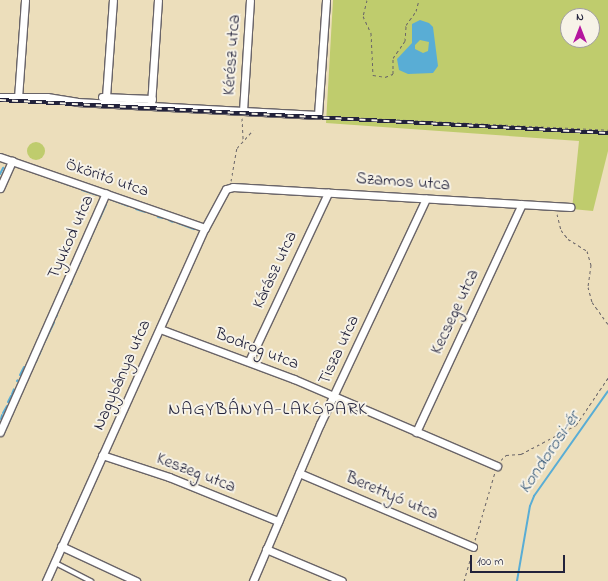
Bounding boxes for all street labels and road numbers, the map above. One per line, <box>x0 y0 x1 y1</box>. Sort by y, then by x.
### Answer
street label: Kérész utca <box>219 14 245 96</box>
street label: Ököritó utca <box>63 154 151 202</box>
street label: Szamos utca <box>355 169 451 195</box>
street label: Tyukod utca <box>43 192 99 282</box>
street label: Kárász utca <box>248 228 302 312</box>
street label: Kecsege utca <box>426 266 484 358</box>
street label: Tisza utca <box>314 312 364 388</box>
street label: Nagybánya utca <box>89 317 155 433</box>
street label: Bodrog utca <box>212 324 302 374</box>
street label: Keszeg utca <box>153 449 239 497</box>
street label: Berettyó utca <box>343 467 441 525</box>

